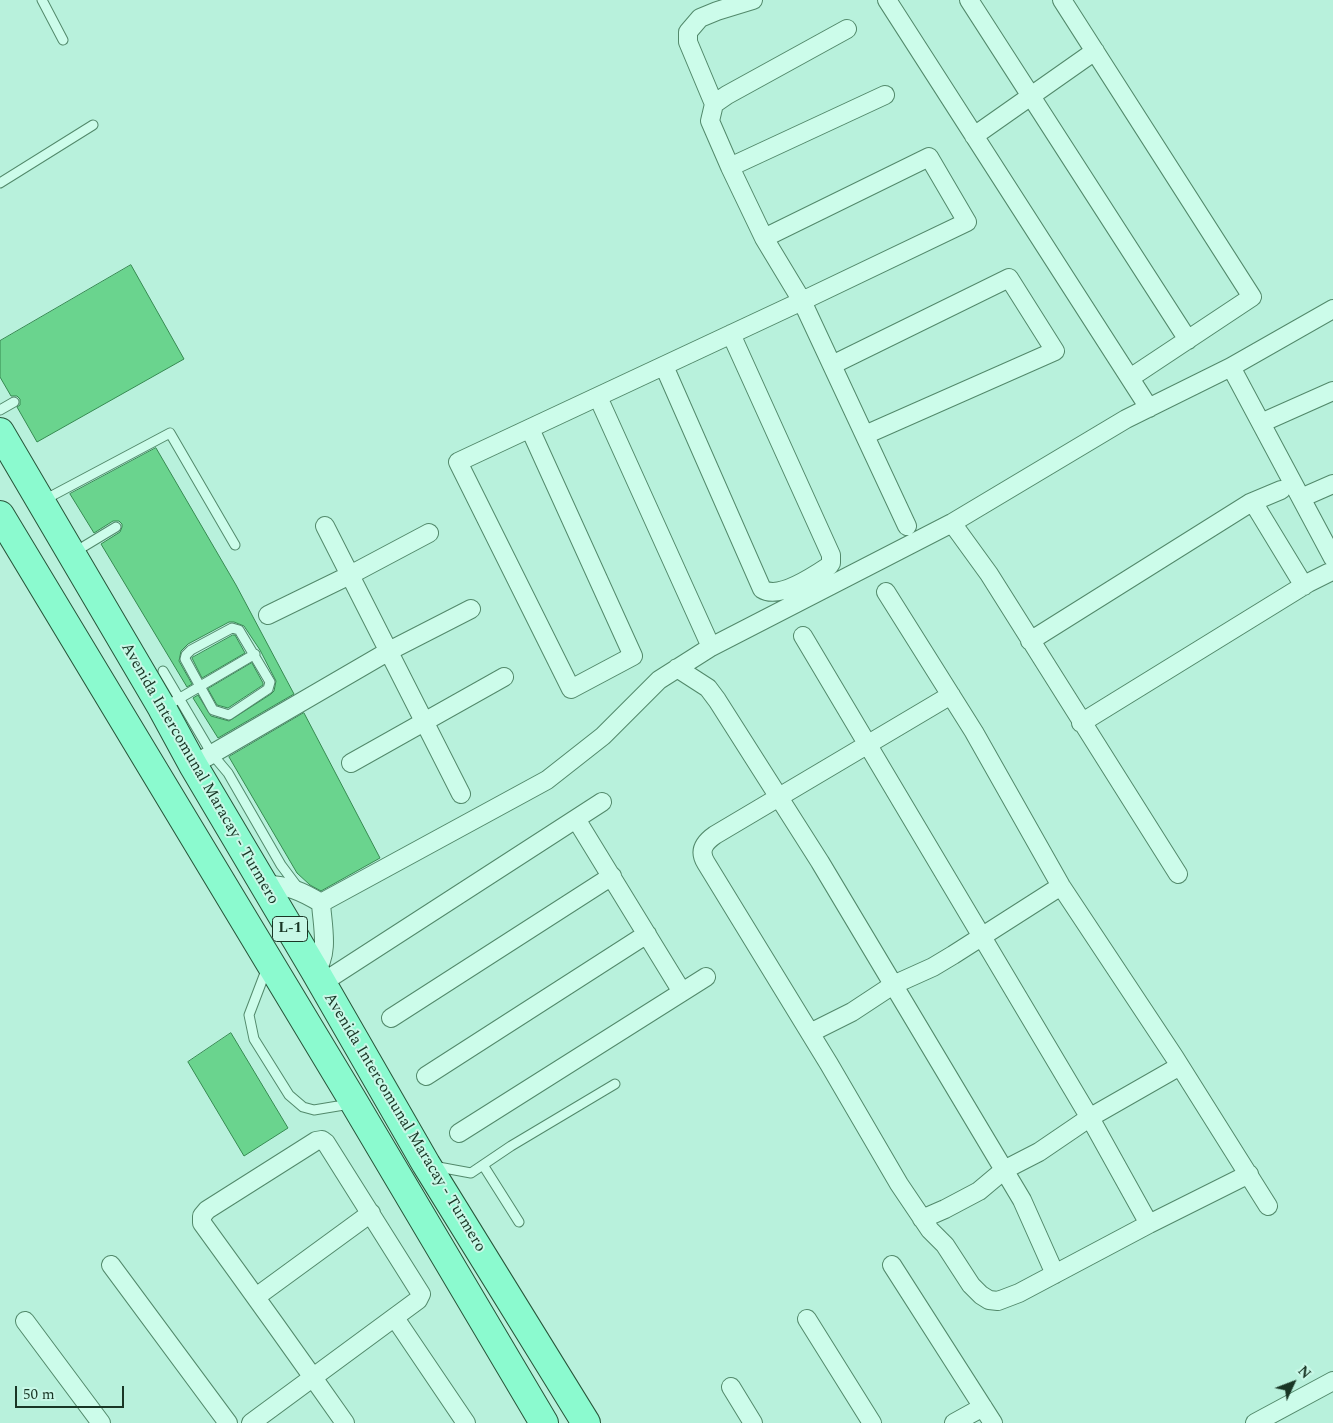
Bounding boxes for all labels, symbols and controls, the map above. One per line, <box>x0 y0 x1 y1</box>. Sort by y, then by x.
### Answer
street label: Avenida Intercomunal Maracay - Turmero <box>116 640 282 908</box>
road number: L-1 <box>272 916 308 942</box>
street label: Avenida Intercomunal Maracay - Turmero <box>319 990 489 1256</box>
north arrow <box>1268 1358 1318 1408</box>
text: N <box>1293 1361 1316 1384</box>
scale bar <box>18 1376 126 1408</box>
text: 50 m <box>23 1383 55 1406</box>

